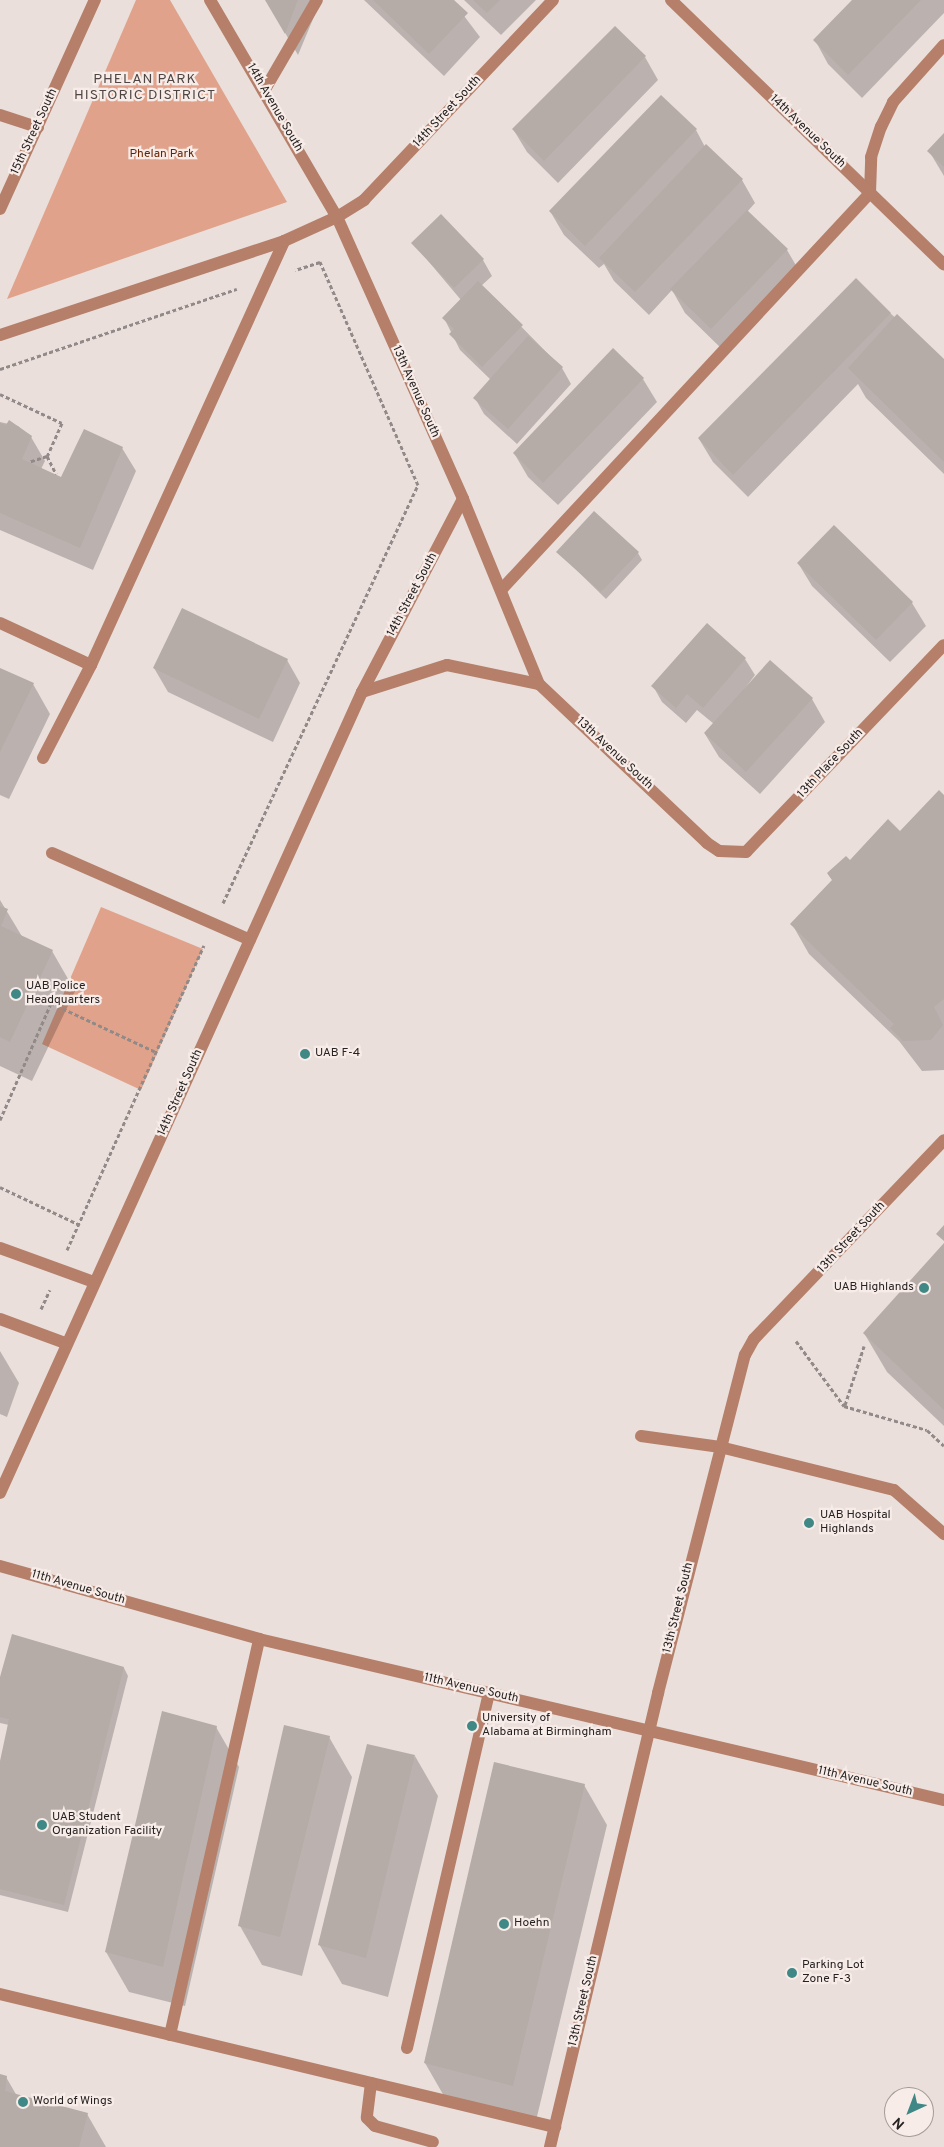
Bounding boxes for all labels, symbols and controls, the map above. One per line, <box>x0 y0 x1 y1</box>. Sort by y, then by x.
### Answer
street label: 14th Avenue South <box>243 61 305 155</box>
district label: PHELAN PARK HISTORIC DISTRICT <box>72 72 218 104</box>
street label: 14th Street South <box>411 73 485 151</box>
street label: 15th Street South <box>9 87 61 177</box>
street label: 14th Avenue South <box>766 92 848 172</box>
park label: Phelan Park <box>130 148 194 162</box>
street label: 13th Avenue South <box>388 344 442 440</box>
street label: 14th Street South <box>385 551 441 639</box>
street label: 13th Avenue South <box>573 715 655 793</box>
street label: 13th Place South <box>795 726 867 802</box>
place label: UAB Police Headquarters <box>26 980 100 1008</box>
marker: UAB Police Headquarters <box>10 988 22 1000</box>
place label: UAB F-4 <box>315 1047 360 1061</box>
street label: 14th Street South <box>156 1048 206 1138</box>
marker: UAB F-4 <box>299 1048 311 1060</box>
street label: 13th Street South <box>815 1199 889 1277</box>
place label: UAB Highlands <box>834 1281 914 1295</box>
marker: UAB Highlands <box>918 1282 930 1294</box>
place label: UAB Hospital Highlands <box>820 1509 891 1537</box>
marker: UAB Hospital Highlands <box>802 1516 816 1530</box>
street label: 13th Street South <box>661 1561 697 1655</box>
street label: 11th Avenue South <box>29 1568 127 1608</box>
street label: 11th Avenue South <box>422 1671 520 1707</box>
place label: University of Alabama at Birmingham <box>482 1712 612 1740</box>
marker: University of Alabama at Birmingham <box>466 1720 478 1732</box>
street label: 11th Avenue South <box>816 1764 914 1800</box>
place label: UAB Student Organization Facility <box>52 1811 162 1839</box>
marker: UAB Student Organization Facility <box>36 1819 48 1831</box>
place label: Hoehn <box>514 1917 549 1931</box>
marker: Hoehn <box>498 1918 510 1930</box>
street label: 13th Street South <box>567 1954 601 2048</box>
place label: Parking Lot Zone F-3 <box>802 1959 864 1987</box>
marker: Parking Lot Zone F-3 <box>786 1967 798 1979</box>
north arrow <box>884 2087 934 2137</box>
place label: World of Wings <box>33 2095 113 2109</box>
marker: World of Wings <box>17 2096 29 2108</box>
text: N <box>890 2113 909 2132</box>

